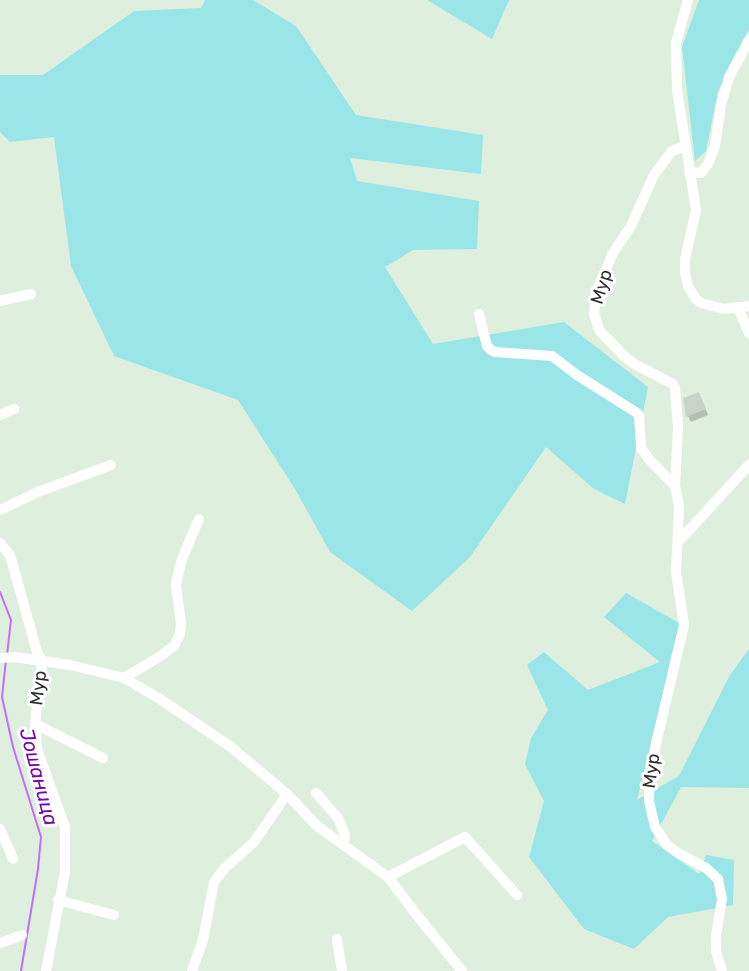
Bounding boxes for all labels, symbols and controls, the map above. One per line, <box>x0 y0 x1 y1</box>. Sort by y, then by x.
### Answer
street label: Мур <box>587 267 617 307</box>
street label: Мур <box>26 669 52 707</box>
water label: Јошаница <box>13 726 63 828</box>
street label: Мур <box>639 752 665 790</box>

